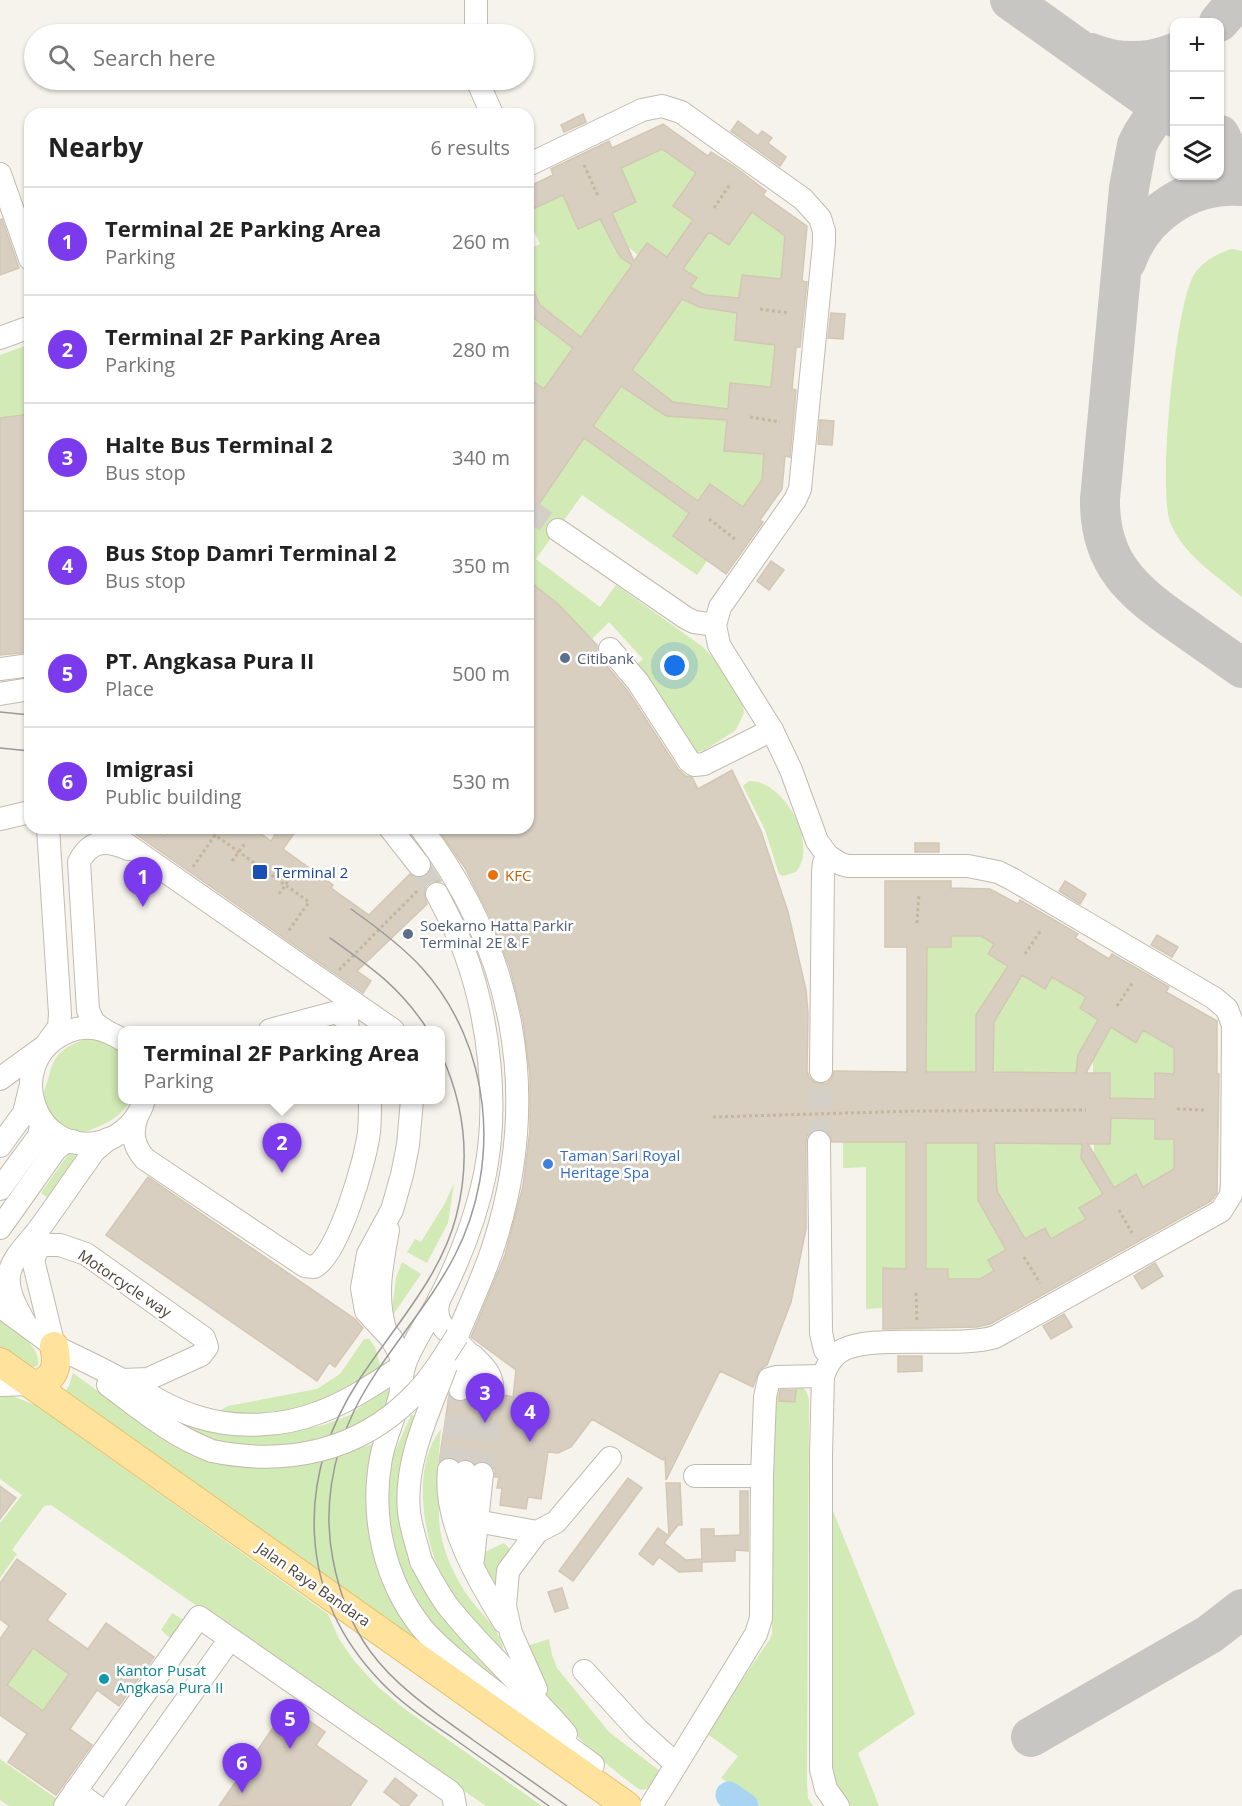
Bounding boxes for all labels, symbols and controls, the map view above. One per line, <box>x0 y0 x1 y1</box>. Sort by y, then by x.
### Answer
map controls <box>1170 18 1224 180</box>
button: + <box>1170 18 1224 72</box>
search box <box>24 24 534 90</box>
icon: search <box>45 41 78 74</box>
text: Search here <box>93 42 216 72</box>
button: − <box>1170 72 1224 126</box>
button: layers <box>1170 126 1224 180</box>
text: Nearby <box>48 129 143 165</box>
text: 6 results <box>430 134 510 161</box>
text: Terminal 2E Parking Area <box>105 213 381 243</box>
text: 1 <box>62 228 73 255</box>
text: 260 m <box>452 228 510 255</box>
text: Parking <box>105 243 175 270</box>
text: Terminal 2F Parking Area <box>105 321 381 351</box>
text: 2 <box>62 336 73 363</box>
text: 280 m <box>452 336 510 363</box>
text: Parking <box>105 351 175 378</box>
text: Halte Bus Terminal 2 <box>105 429 333 459</box>
text: 3 <box>62 444 73 471</box>
text: 340 m <box>452 444 510 471</box>
text: Bus stop <box>105 459 186 486</box>
text: Bus Stop Damri Terminal 2 <box>105 537 396 567</box>
text: 4 <box>62 552 73 579</box>
text: 350 m <box>452 552 510 579</box>
text: Bus stop <box>105 567 186 594</box>
text: PT. Angkasa Pura II <box>105 645 314 675</box>
place label: Citibank <box>577 648 634 668</box>
marker: Citibank <box>558 651 572 665</box>
your location <box>660 651 689 680</box>
text: 5 <box>62 660 73 687</box>
text: 500 m <box>452 660 510 687</box>
text: Place <box>105 675 154 702</box>
text: Imigrasi <box>105 753 194 783</box>
text: 6 <box>62 768 73 795</box>
text: 530 m <box>452 768 510 795</box>
text: Public building <box>105 783 241 810</box>
pin: 1 <box>124 858 162 907</box>
place label: Terminal 2 <box>274 862 348 882</box>
marker: Terminal 2 <box>251 863 269 881</box>
place label: KFC <box>505 865 531 885</box>
marker: KFC <box>486 868 500 882</box>
place label: Soekarno Hatta Parkir Terminal 2E & F <box>420 915 574 952</box>
marker: Soekarno Hatta Parkir Terminal 2E & F <box>401 927 415 941</box>
popup <box>118 1026 445 1104</box>
text: Terminal 2F Parking Area <box>143 1037 420 1067</box>
text: Parking <box>143 1067 213 1094</box>
pin: 2 <box>262 1124 302 1173</box>
place label: Taman Sari Royal Heritage Spa <box>560 1145 680 1182</box>
marker: Taman Sari Royal Heritage Spa <box>541 1157 555 1171</box>
street label: Motorcycle way <box>74 1244 176 1322</box>
pin: 3 <box>466 1374 504 1423</box>
pin: 4 <box>510 1392 550 1442</box>
street label: Jalan Raya Bandara <box>252 1536 375 1631</box>
place label: Kantor Pusat Angkasa Pura II <box>116 1660 223 1697</box>
marker: Kantor Pusat Angkasa Pura II <box>97 1672 111 1686</box>
pin: 5 <box>270 1700 310 1749</box>
pin: 6 <box>222 1744 262 1793</box>

